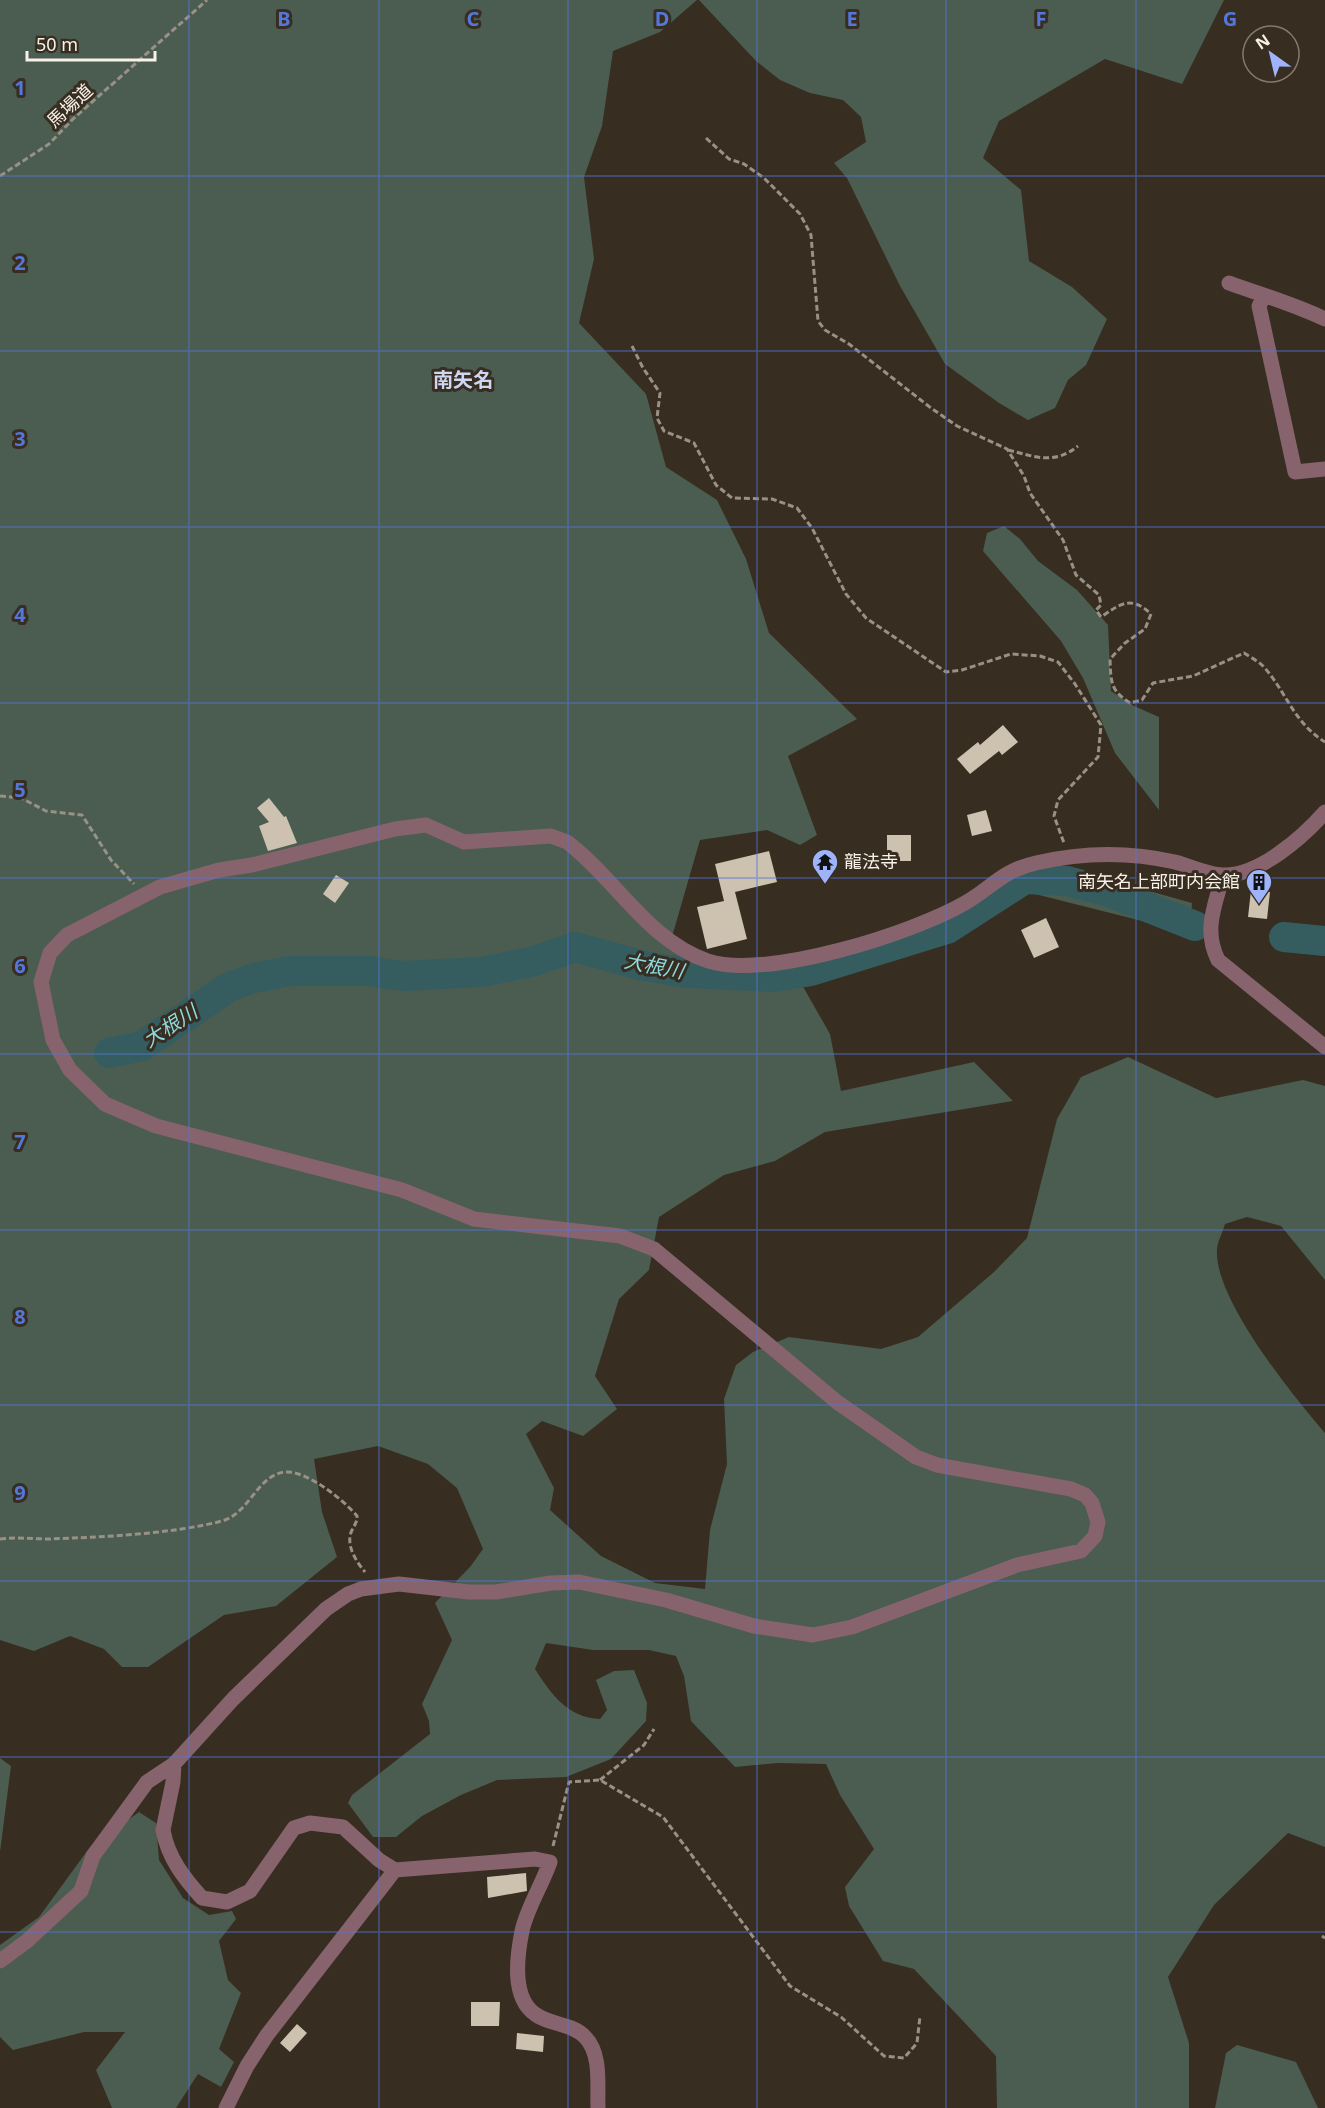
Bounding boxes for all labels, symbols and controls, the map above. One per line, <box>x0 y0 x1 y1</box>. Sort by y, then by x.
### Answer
text: B <box>277 5 291 32</box>
text: C <box>467 5 480 32</box>
text: D <box>655 5 669 32</box>
text: E <box>846 5 858 32</box>
text: F <box>1036 5 1046 32</box>
text: G <box>1223 5 1237 32</box>
scale bar <box>27 24 154 62</box>
north arrow <box>1241 24 1301 84</box>
text: N <box>1251 29 1274 54</box>
text: 50 m <box>36 32 78 56</box>
text: 1 <box>14 74 26 101</box>
street label: 馬場道 <box>41 78 97 132</box>
text: 2 <box>14 249 26 276</box>
district label: 南矢名 <box>433 366 493 393</box>
text: 3 <box>14 425 26 452</box>
text: 4 <box>14 601 26 628</box>
text: 5 <box>14 776 26 803</box>
temple icon: 龍法寺 <box>810 847 840 885</box>
place label: 龍法寺 <box>844 849 898 873</box>
building icon: 南矢名上部町内会館 <box>1244 867 1274 905</box>
place label: 南矢名上部町内会館 <box>1078 869 1240 893</box>
water label: 大根川 <box>622 947 688 985</box>
text: 6 <box>14 952 26 979</box>
water label: 大根川 <box>137 997 204 1053</box>
text: 7 <box>14 1128 26 1155</box>
text: 8 <box>14 1303 26 1330</box>
text: 9 <box>14 1479 26 1506</box>

